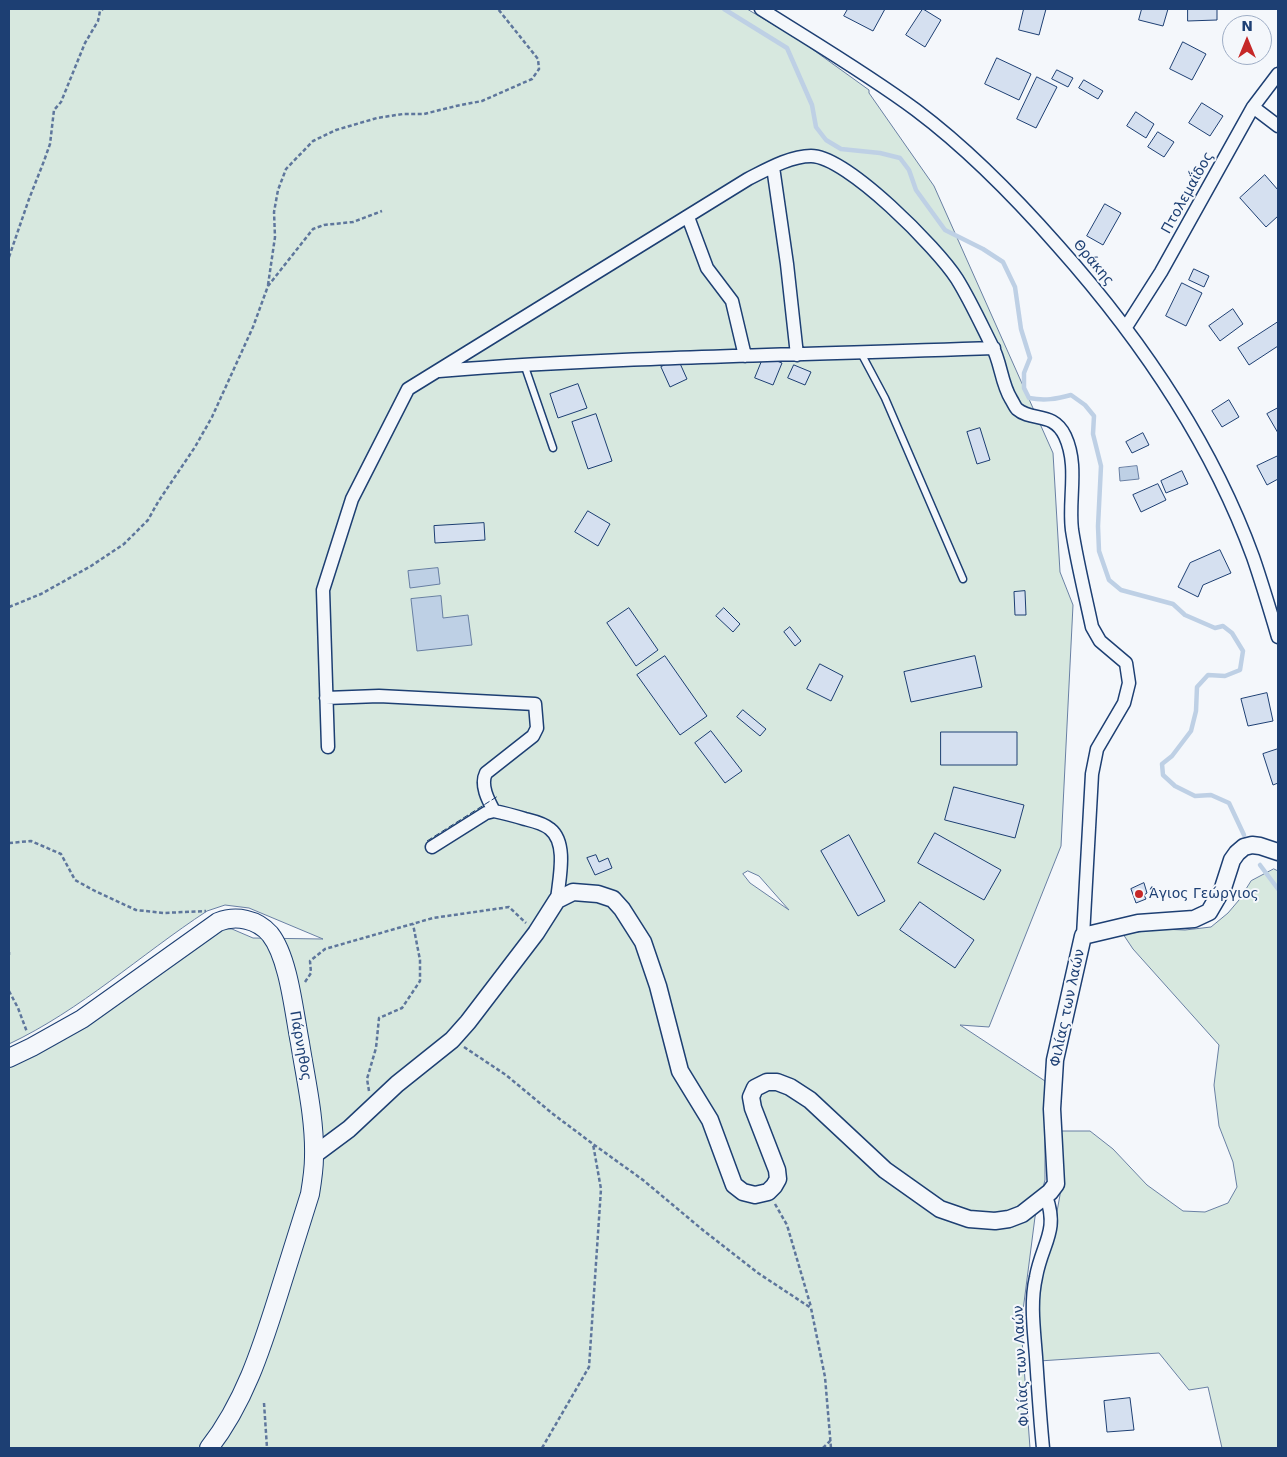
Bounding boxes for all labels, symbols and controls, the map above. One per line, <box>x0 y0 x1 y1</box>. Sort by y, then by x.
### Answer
north arrow <box>1222 15 1272 65</box>
text: N <box>1241 18 1253 34</box>
street label: Πτολεμαΐδος <box>1158 149 1218 237</box>
street label: Θράκης <box>1069 237 1117 289</box>
place label: Άγιος Γεώργιος <box>1149 886 1259 902</box>
marker: Άγιος Γεώργιος <box>1133 888 1145 900</box>
street label: Φιλίας των λαών <box>1047 947 1089 1069</box>
street label: Πάρνηθος <box>286 1010 314 1082</box>
street label: Φιλίας των Λαών <box>1010 1305 1034 1427</box>

